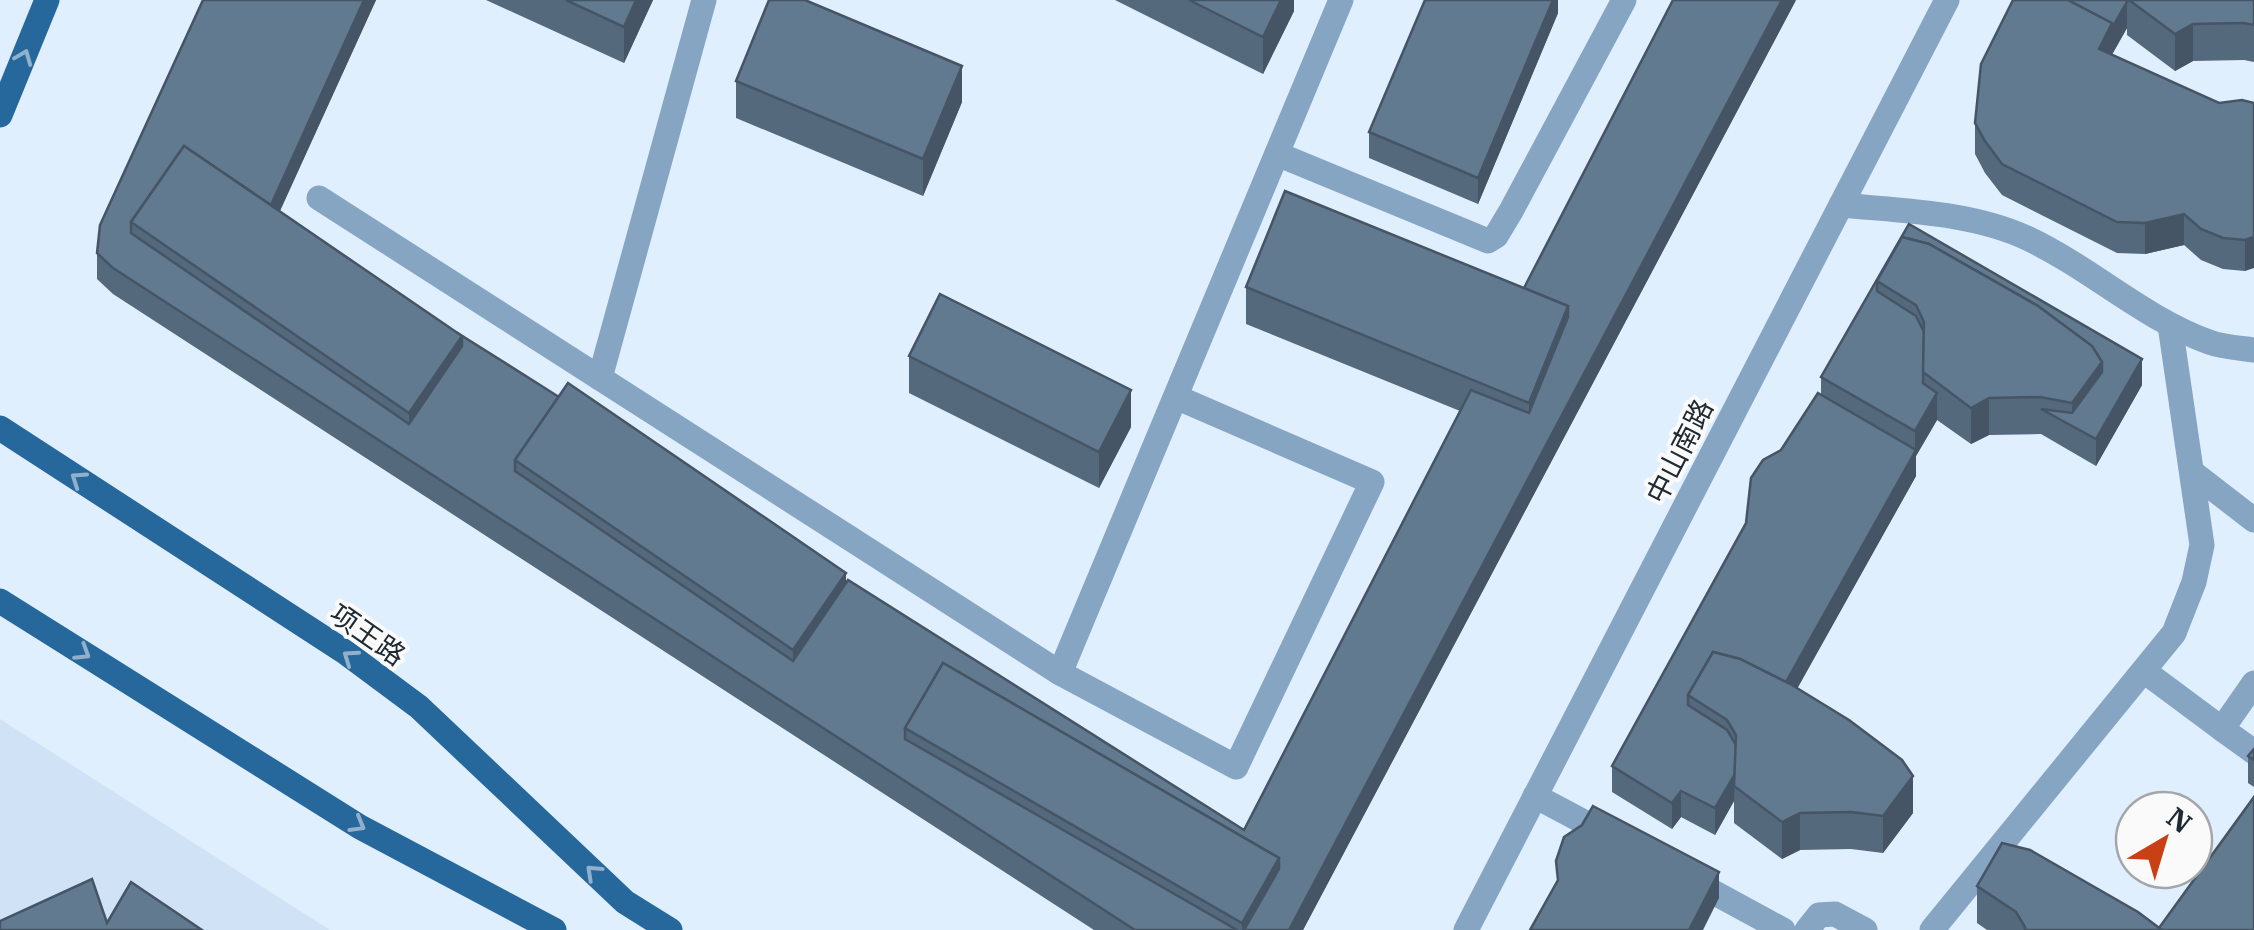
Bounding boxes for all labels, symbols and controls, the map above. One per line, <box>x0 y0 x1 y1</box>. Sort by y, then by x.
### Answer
one-way arrow <box>12 49 32 67</box>
street label: 中山南路 <box>1637 393 1721 509</box>
one-way arrow <box>70 473 89 491</box>
street label: 项王路 <box>323 595 413 673</box>
one-way arrow <box>72 641 90 660</box>
one-way arrow <box>343 651 361 668</box>
north arrow <box>2114 790 2214 890</box>
text: N <box>2160 799 2200 841</box>
one-way arrow <box>347 813 365 832</box>
one-way arrow <box>586 866 605 884</box>

